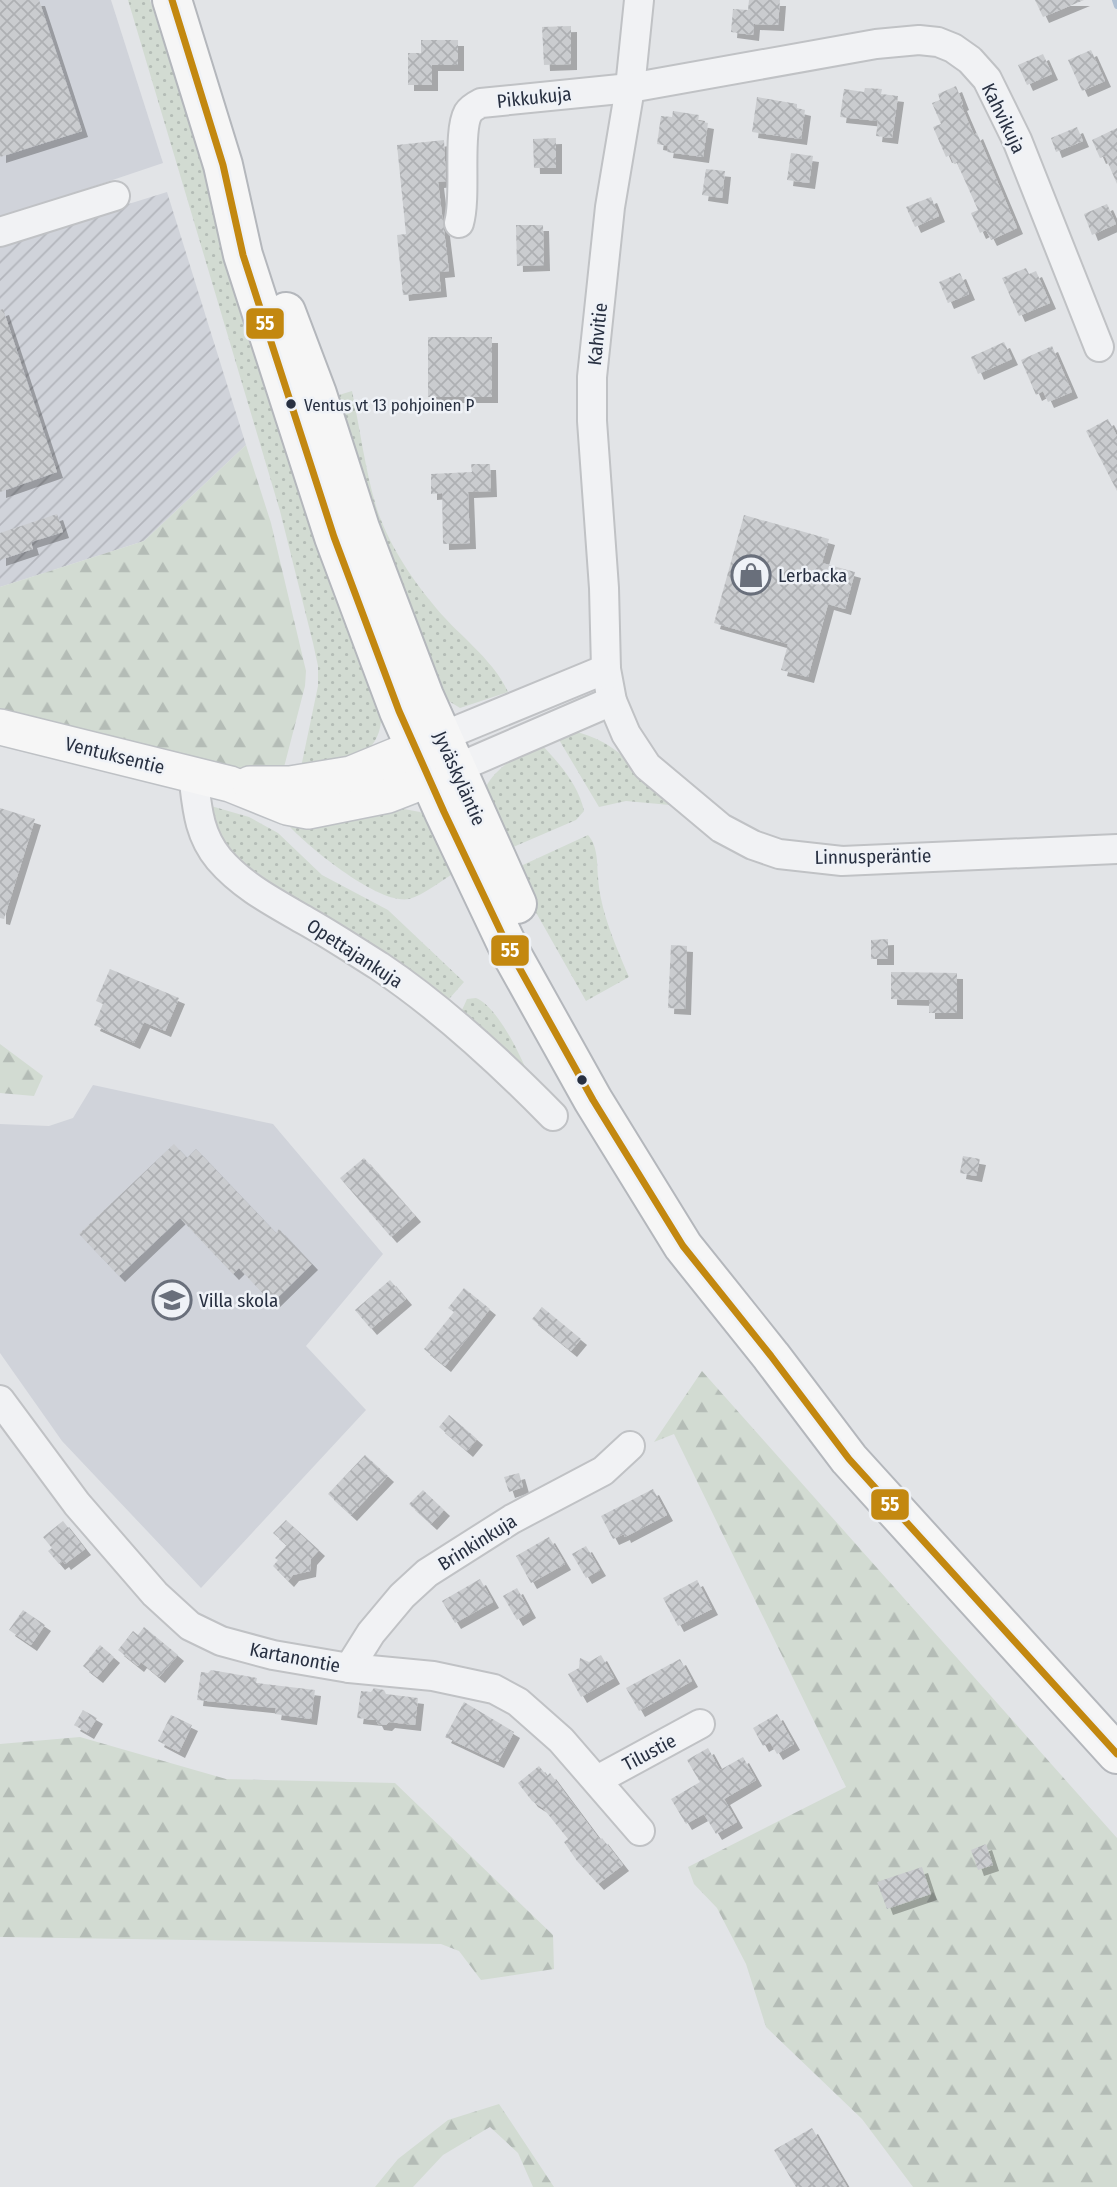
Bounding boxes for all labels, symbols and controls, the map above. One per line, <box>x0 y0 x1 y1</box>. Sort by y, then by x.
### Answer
street label: Kahvikuja <box>977 79 1030 157</box>
street label: Pikkukuja <box>496 82 573 113</box>
street label: Kahvitie <box>583 302 612 366</box>
line badge: 55 <box>245 307 285 340</box>
text: 55 <box>256 312 274 335</box>
place label: Ventus vt 13 pohjoinen P <box>304 395 474 416</box>
marker: Ventus vt 13 pohjoinen P <box>284 397 298 411</box>
shop icon: Lerbacka <box>730 554 772 596</box>
place label: Lerbacka <box>778 564 847 587</box>
street label: Jyväskyläntie <box>428 727 491 829</box>
street label: Ventuksentie <box>63 732 167 779</box>
street label: Linnusperäntie <box>815 844 931 869</box>
street label: Opettajankuja <box>302 914 407 993</box>
line badge: 55 <box>490 934 530 967</box>
text: 55 <box>501 939 519 962</box>
unlabelled marker <box>575 1073 589 1087</box>
school or university icon: Villa skola <box>151 1279 193 1321</box>
place label: Villa skola <box>199 1289 278 1312</box>
line badge: 55 <box>870 1488 910 1521</box>
text: 55 <box>881 1493 899 1516</box>
street label: Brinkinkuja <box>434 1509 521 1576</box>
street label: Kartanontie <box>248 1637 342 1678</box>
street label: Tilustie <box>619 1729 680 1776</box>

